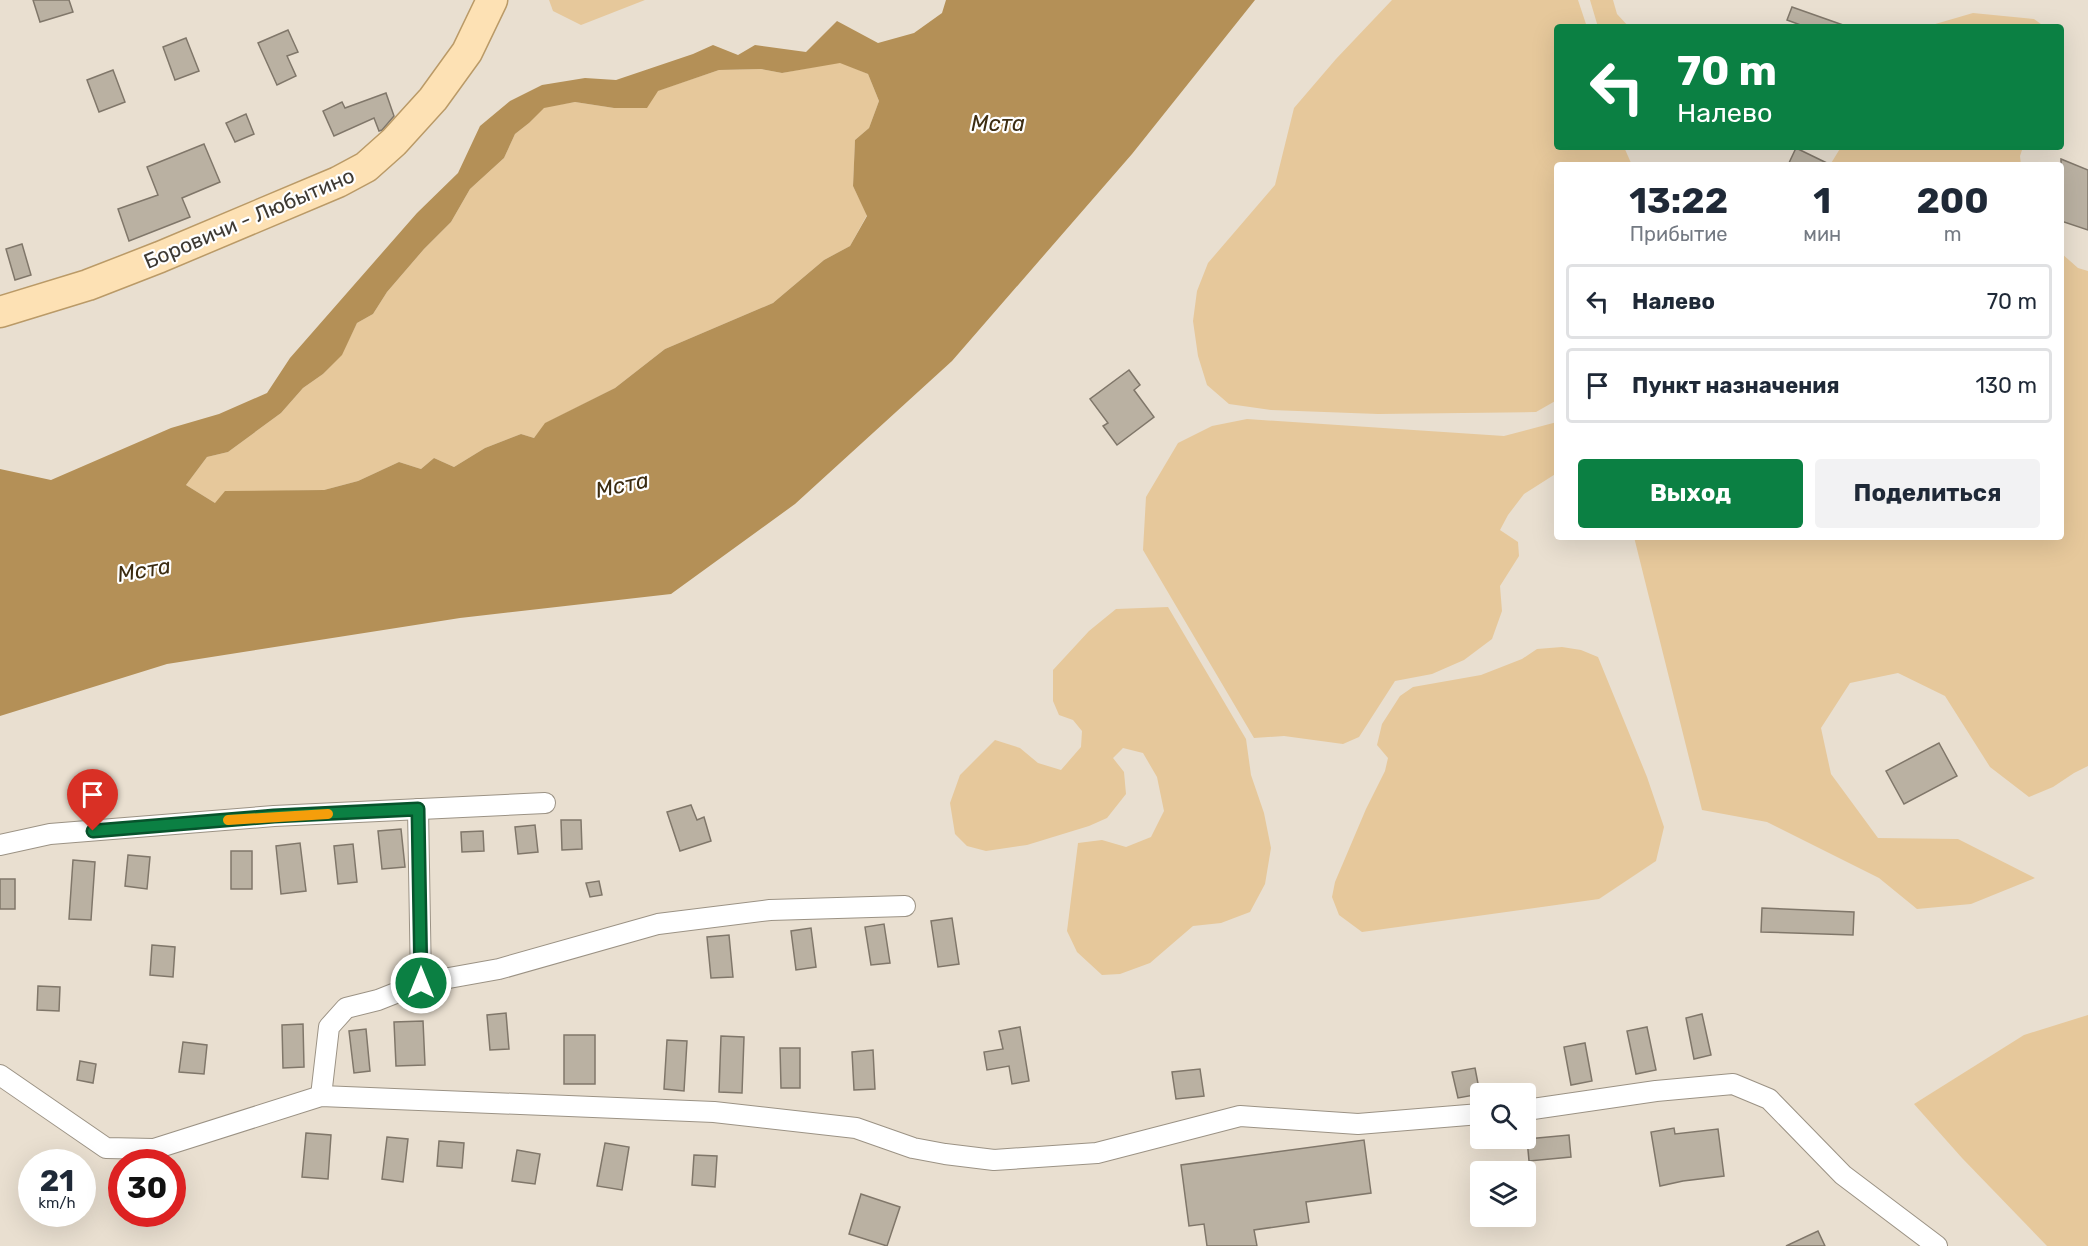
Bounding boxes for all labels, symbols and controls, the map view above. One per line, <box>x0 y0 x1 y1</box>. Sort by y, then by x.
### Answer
text: 70 m <box>1677 46 1777 96</box>
icon: left <box>1578 48 1656 126</box>
text: Налево <box>1677 97 1773 129</box>
water label: Мста <box>971 110 1025 137</box>
street label: Боровичи - Любытино <box>140 162 358 274</box>
text: 13:22 <box>1629 179 1728 222</box>
text: 1 <box>1813 179 1831 222</box>
text: 200 <box>1916 179 1989 222</box>
text: Прибытие <box>1630 222 1728 246</box>
text: мин <box>1803 222 1841 246</box>
text: m <box>1944 222 1962 246</box>
icon: left <box>1581 285 1614 318</box>
text: Налево <box>1632 288 1715 315</box>
text: 70 m <box>1987 288 2037 315</box>
icon: arrive <box>1581 369 1614 402</box>
text: Пункт назначения <box>1632 372 1840 399</box>
text: 130 m <box>1975 372 2037 399</box>
button: Выход <box>1578 459 1803 528</box>
button: Поделиться <box>1815 459 2040 528</box>
water label: Мста <box>593 466 651 504</box>
water label: Мста <box>115 552 173 588</box>
pin <box>67 769 118 831</box>
icon: arrive <box>76 778 109 811</box>
position arrow <box>389 951 453 1015</box>
map controls <box>1470 1083 1536 1227</box>
button: search <box>1470 1083 1536 1149</box>
speed limit sign: 30 <box>108 1149 186 1227</box>
button: layers <box>1470 1161 1536 1227</box>
text: 21 <box>40 1163 74 1199</box>
text: km/h <box>38 1194 76 1212</box>

